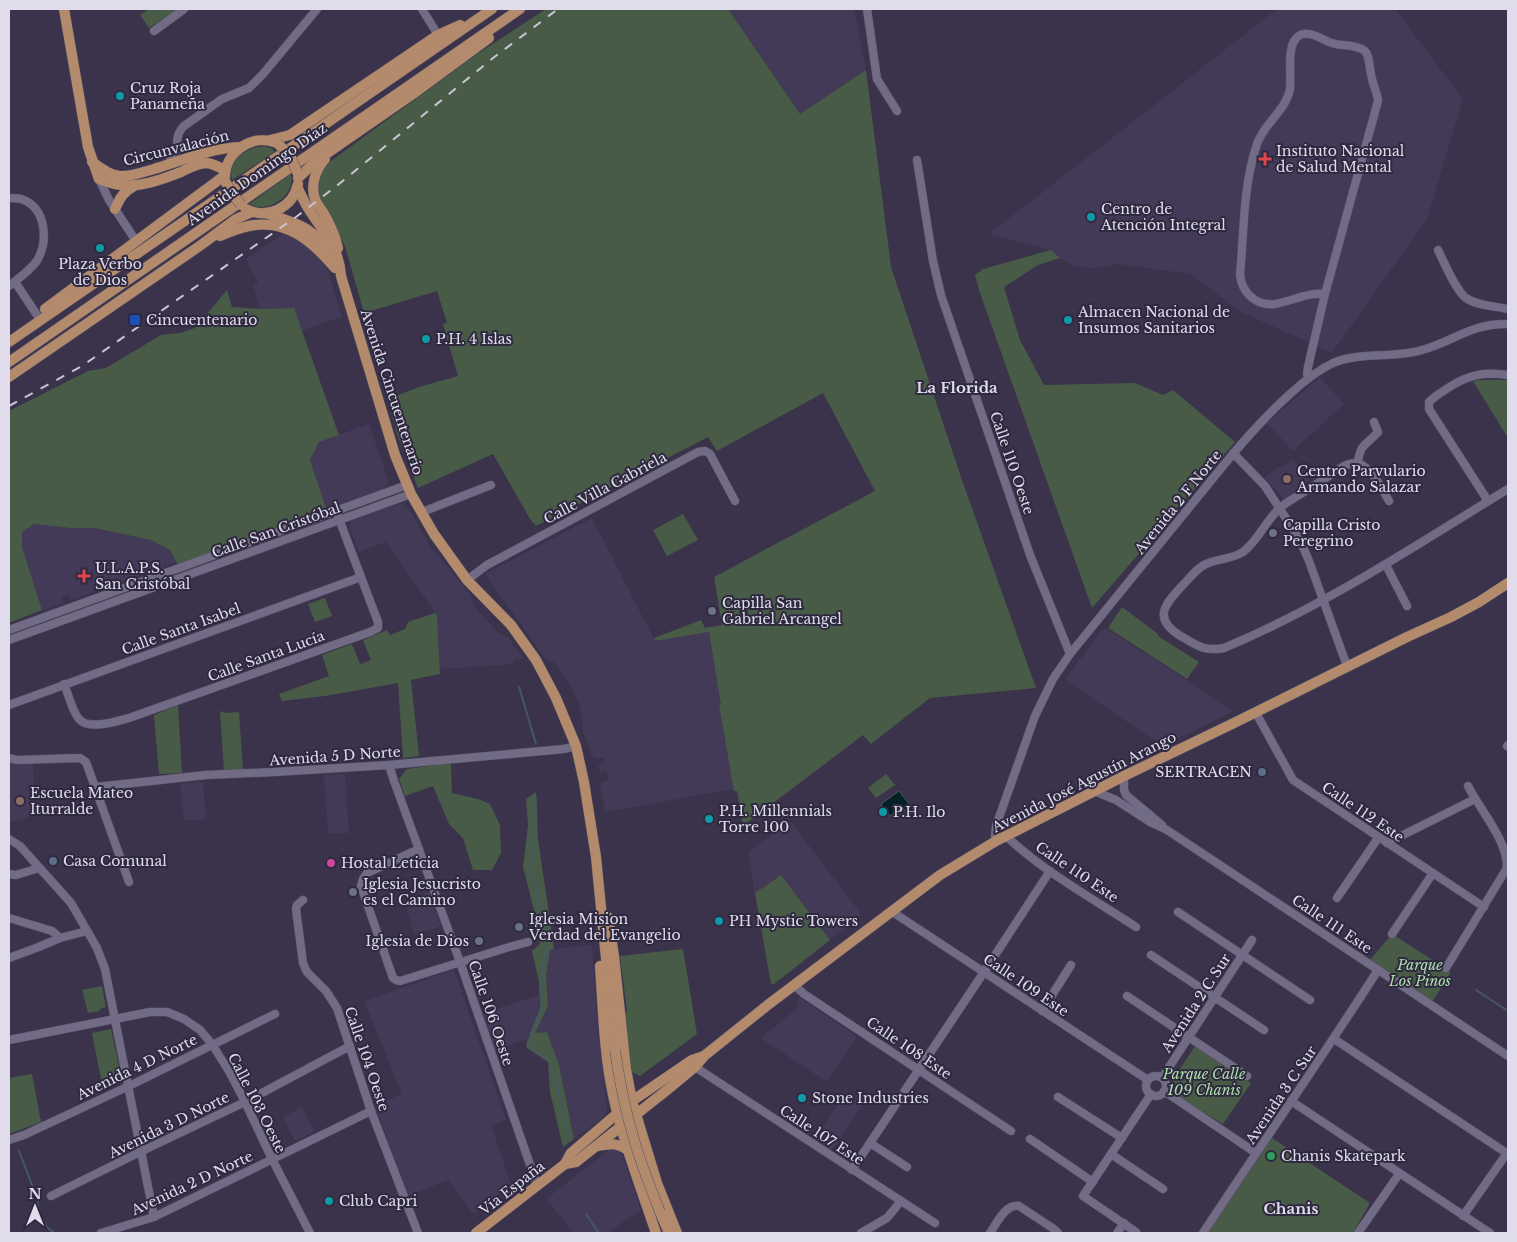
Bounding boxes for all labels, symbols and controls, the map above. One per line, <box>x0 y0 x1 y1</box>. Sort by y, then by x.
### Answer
place label: Cruz Roja Panameña <box>130 79 205 113</box>
marker: Cruz Roja Panameña <box>114 90 126 102</box>
street label: Avenida Domingo Díaz <box>183 119 331 230</box>
street label: Circunvalación <box>121 126 231 170</box>
place label: Instituto Nacional de Salud Mental <box>1276 142 1405 176</box>
marker: Instituto Nacional de Salud Mental <box>1258 152 1272 166</box>
place label: Centro de Atención Integral <box>1100 200 1226 234</box>
marker: Centro de Atención Integral <box>1085 211 1097 223</box>
marker: Plaza Verbo de Dios <box>94 242 106 254</box>
place label: Plaza Verbo de Dios <box>58 255 142 289</box>
place label: Almacen Nacional de Insumos Sanitarios <box>1077 303 1230 337</box>
street label: Avenida Cincuentenario <box>356 306 427 477</box>
place label: Cincuentenario <box>146 311 258 329</box>
marker: Cincuentenario <box>128 313 142 327</box>
marker: Almacen Nacional de Insumos Sanitarios <box>1062 314 1074 326</box>
place label: P.H. 4 Islas <box>436 330 512 348</box>
marker: P.H. 4 Islas <box>420 333 432 345</box>
district label: La Florida <box>916 378 998 397</box>
street label: Calle 110 Oeste <box>986 409 1038 517</box>
street label: Avenida 2 F Norte <box>1130 446 1225 558</box>
street label: Calle Villa Gabriela <box>540 448 670 528</box>
place label: Centro Parvulario Armando Salazar <box>1296 462 1426 496</box>
marker: Centro Parvulario Armando Salazar <box>1281 473 1293 485</box>
street label: Calle San Cristóbal <box>209 498 343 562</box>
place label: Capilla Cristo Peregrino <box>1283 516 1380 550</box>
marker: Capilla Cristo Peregrino <box>1267 527 1279 539</box>
place label: U.L.A.P.S. San Cristóbal <box>95 559 191 593</box>
marker: U.L.A.P.S. San Cristóbal <box>77 569 91 583</box>
place label: Capilla San Gabriel Arcangel <box>722 594 842 628</box>
street label: Calle Santa Isabel <box>119 599 243 659</box>
marker: Capilla San Gabriel Arcangel <box>706 605 718 617</box>
street label: Calle Santa Lucía <box>205 626 327 686</box>
street label: Avenida José Agustín Arango <box>988 728 1179 837</box>
street label: Avenida 5 D Norte <box>268 742 401 770</box>
place label: SERTRACEN <box>1155 763 1252 781</box>
marker: SERTRACEN <box>1256 766 1268 778</box>
street label: Calle 112 Este <box>1319 778 1407 846</box>
place label: Escuela Mateo Iturralde <box>30 784 133 818</box>
marker: Escuela Mateo Iturralde <box>14 795 26 807</box>
place label: P.H. Millennials Torre 100 <box>719 802 832 836</box>
place label: P.H. Ilo <box>893 803 945 821</box>
marker: P.H. Ilo <box>877 806 889 818</box>
marker: P.H. Millennials Torre 100 <box>703 813 715 825</box>
street label: Calle 110 Este <box>1032 838 1122 906</box>
place label: Casa Comunal <box>63 852 167 870</box>
place label: Hostal Leticia <box>341 854 439 872</box>
marker: Casa Comunal <box>47 855 59 867</box>
marker: Hostal Leticia <box>325 857 337 869</box>
place label: Iglesia Jesucristo es el Camino <box>363 875 481 909</box>
marker: Iglesia Jesucristo es el Camino <box>347 886 359 898</box>
street label: Calle 111 Este <box>1289 891 1375 957</box>
place label: Iglesia Mision Verdad del Evangelio <box>528 910 681 944</box>
place label: PH Mystic Towers <box>729 912 858 930</box>
marker: PH Mystic Towers <box>713 915 725 927</box>
marker: Iglesia Mision Verdad del Evangelio <box>513 921 525 933</box>
place label: Iglesia de Dios <box>366 932 469 950</box>
marker: Iglesia de Dios <box>473 935 485 947</box>
street label: Calle 109 Este <box>980 950 1072 1020</box>
street label: Avenida 2 C Sur <box>1157 950 1235 1057</box>
park label: Parque Los Pinos <box>1388 956 1451 990</box>
street label: Calle 106 Oeste <box>465 958 517 1068</box>
street label: Calle 104 Oeste <box>341 1004 393 1114</box>
street label: Calle 108 Este <box>863 1013 955 1083</box>
street label: Avenida 4 D Norte <box>73 1030 200 1104</box>
street label: Avenida 3 C Sur <box>1241 1042 1321 1148</box>
street label: Calle 103 Oeste <box>224 1050 290 1156</box>
park label: Parque Calle 109 Chanis <box>1162 1065 1246 1099</box>
street label: Avenida 3 D Norte <box>105 1088 232 1162</box>
place label: Stone Industries <box>812 1089 929 1107</box>
marker: Stone Industries <box>796 1092 808 1104</box>
street label: Calle 107 Este <box>776 1101 868 1169</box>
street label: Avenida 2 D Norte <box>127 1147 256 1220</box>
place label: Chanis Skatepark <box>1281 1147 1406 1165</box>
marker: Chanis Skatepark <box>1265 1150 1277 1162</box>
street label: Vía España <box>475 1157 549 1220</box>
north arrow <box>10 1182 60 1232</box>
text: N <box>28 1185 42 1203</box>
place label: Club Capri <box>339 1192 417 1210</box>
marker: Club Capri <box>323 1195 335 1207</box>
district label: Chanis <box>1264 1199 1318 1218</box>

